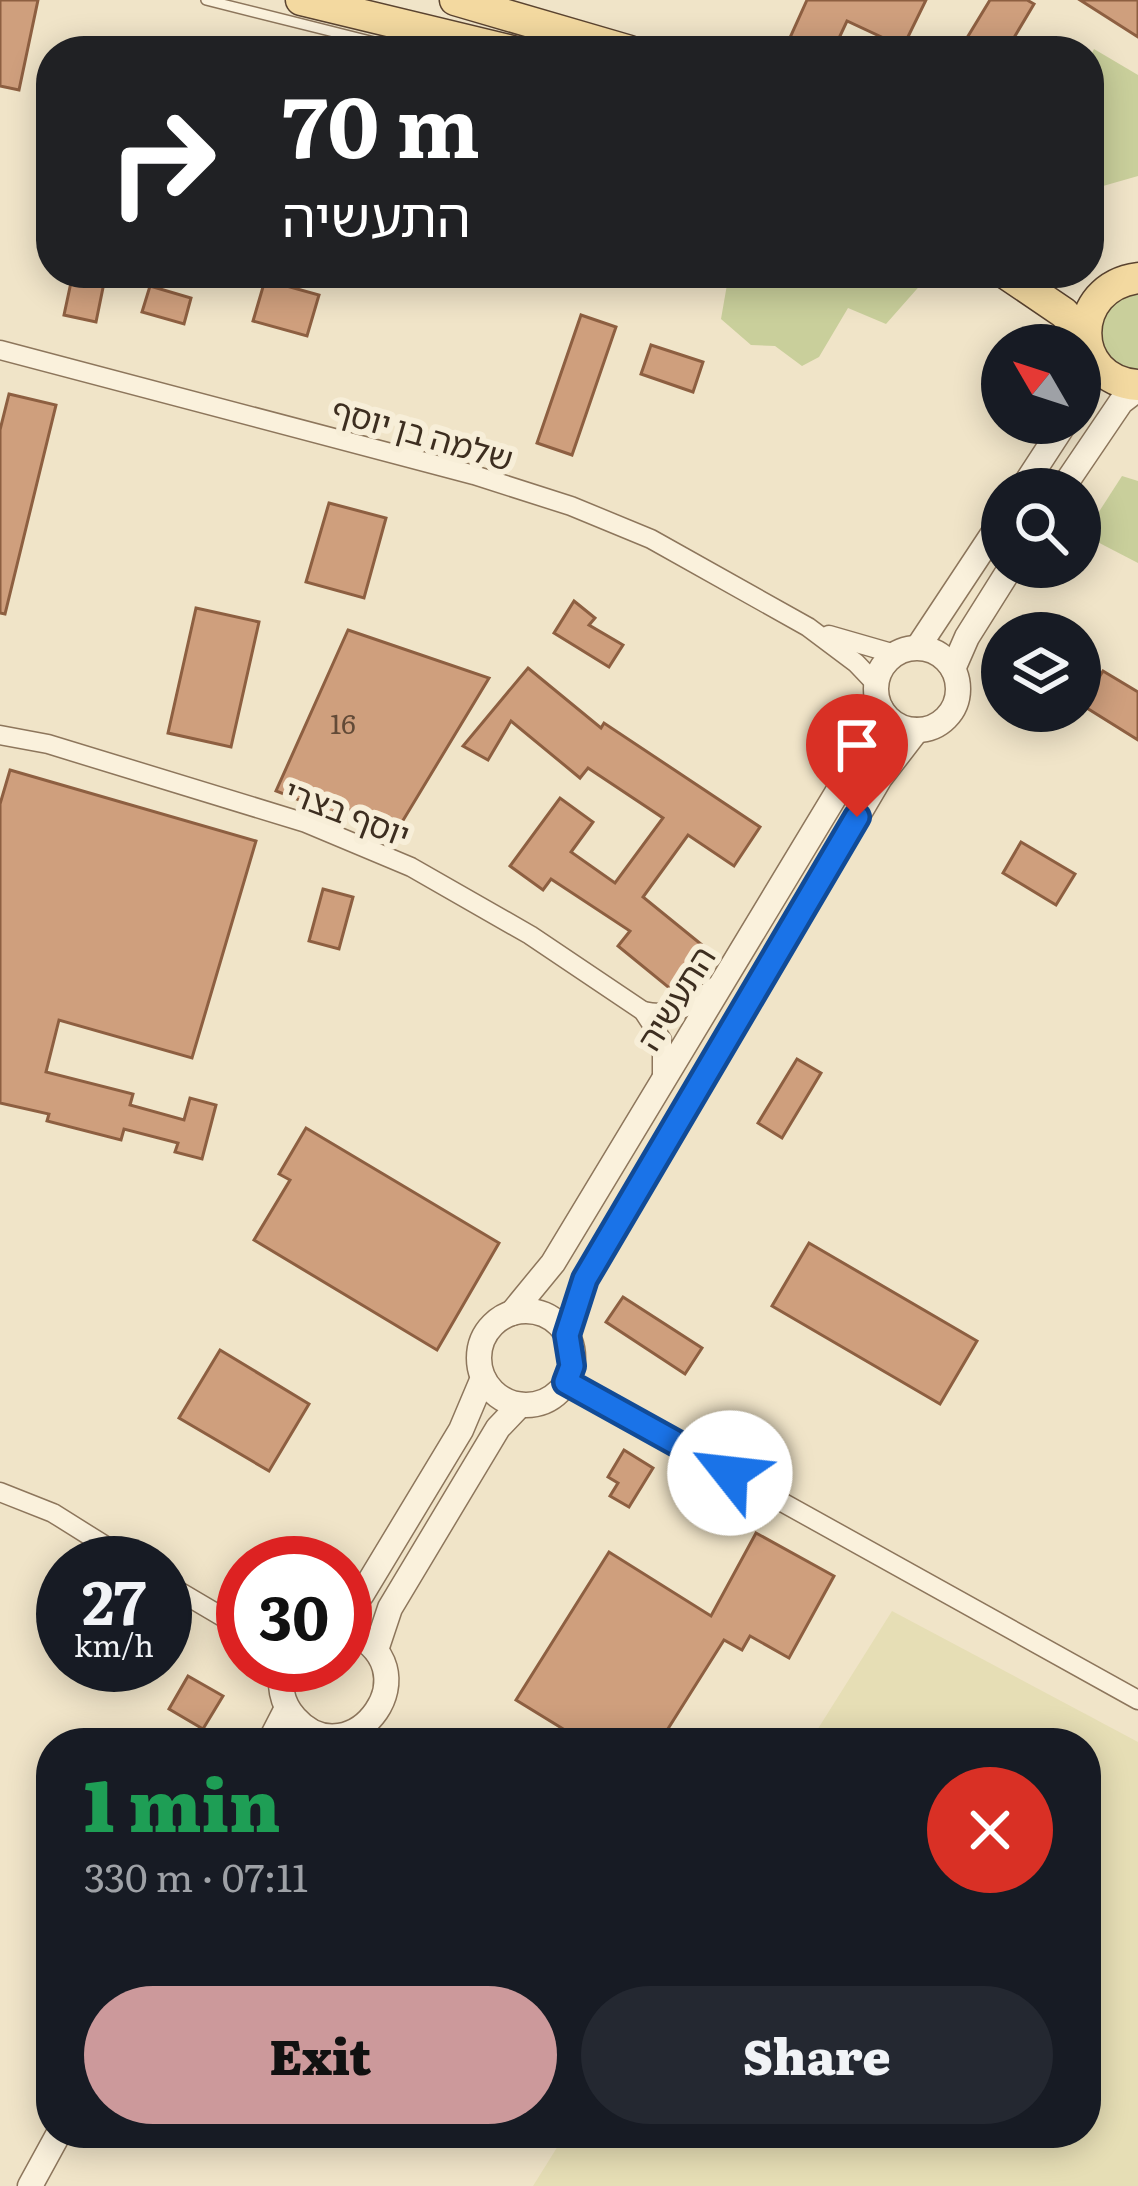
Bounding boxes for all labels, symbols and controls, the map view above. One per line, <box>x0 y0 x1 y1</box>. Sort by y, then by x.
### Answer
text: 70 m <box>282 59 480 184</box>
icon: right <box>84 84 240 240</box>
text: התעשיה <box>282 173 471 254</box>
north arrow <box>981 324 1101 444</box>
map controls <box>981 324 1101 732</box>
street label: שלמה בן יוסף <box>326 383 520 481</box>
button: search <box>981 468 1101 588</box>
button: layers <box>981 612 1101 732</box>
pin <box>806 694 908 817</box>
house number: 16 <box>330 702 356 742</box>
icon: arrive <box>824 712 890 778</box>
street label: יוסף בצרי <box>278 765 418 857</box>
street label: התעשיה <box>623 935 725 1059</box>
position arrow <box>667 1410 793 1536</box>
speed limit sign: 30 <box>216 1536 372 1692</box>
text: 27 <box>82 1554 146 1643</box>
text: km/h <box>74 1622 154 1666</box>
text: 1 min <box>84 1747 280 1854</box>
button: close <box>927 1767 1053 1893</box>
text: 330 m · 07:11 <box>84 1846 308 1904</box>
button: Exit <box>84 1986 557 2124</box>
button: Share <box>581 1986 1053 2124</box>

